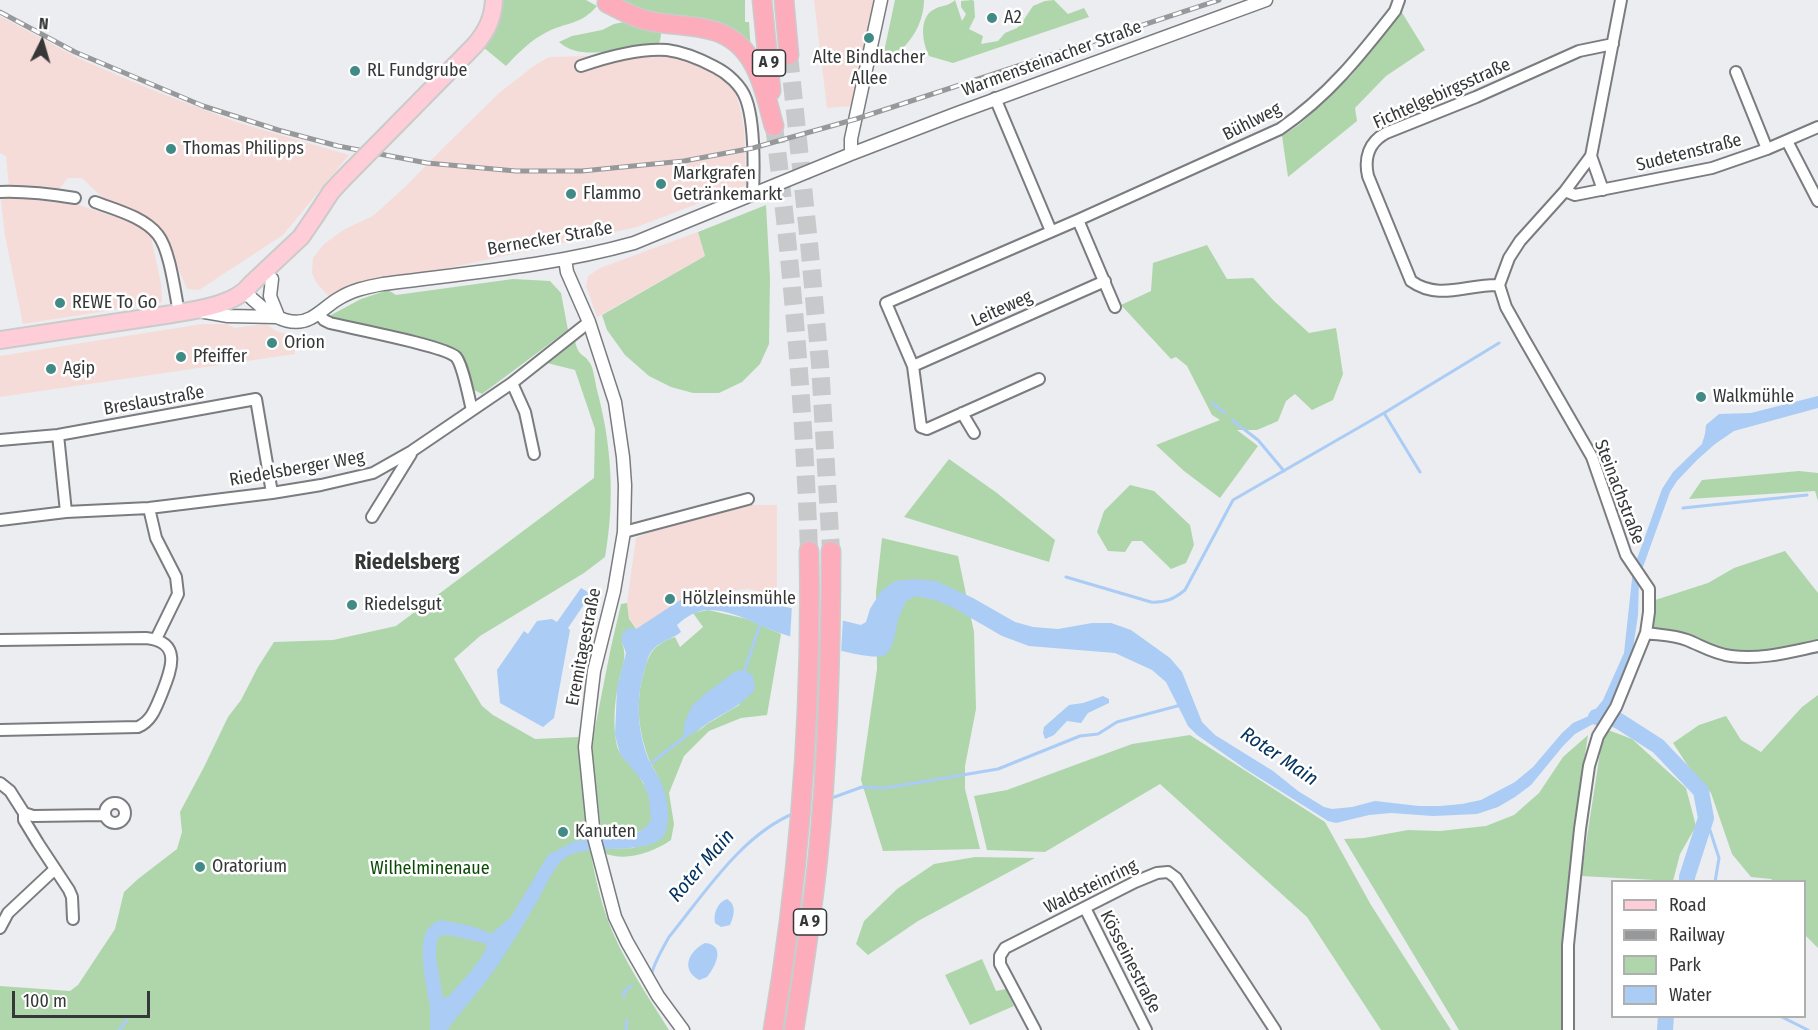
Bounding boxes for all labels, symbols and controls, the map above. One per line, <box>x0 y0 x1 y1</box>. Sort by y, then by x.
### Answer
place label: A2 <box>1004 7 1022 29</box>
marker: A2 <box>985 11 999 25</box>
north arrow <box>12 12 72 72</box>
text: N <box>38 14 49 33</box>
street label: Warmensteinacher Straße <box>959 16 1145 102</box>
marker: Alte Bindlacher Allee <box>862 31 876 45</box>
place label: Alte Bindlacher Allee <box>813 47 925 90</box>
road number: A 9 <box>752 50 786 76</box>
street label: Fichtelgebirgsstraße <box>1370 54 1514 134</box>
place label: RL Fundgrube <box>367 60 467 82</box>
marker: RL Fundgrube <box>348 64 362 78</box>
street label: Bühlweg <box>1219 98 1285 146</box>
street label: Sudetenstraße <box>1634 130 1744 176</box>
place label: Thomas Philipps <box>183 138 304 160</box>
marker: Thomas Philipps <box>164 142 178 156</box>
place label: Markgrafen Getränkemarkt <box>673 163 782 206</box>
marker: Markgrafen Getränkemarkt <box>654 177 668 191</box>
place label: Flammo <box>583 183 641 205</box>
marker: Flammo <box>564 187 578 201</box>
street label: Bernecker Straße <box>486 217 614 261</box>
street label: Leiteweg <box>968 286 1036 332</box>
place label: REWE To Go <box>72 292 157 314</box>
marker: REWE To Go <box>53 296 67 310</box>
place label: Orion <box>284 332 325 354</box>
marker: Orion <box>265 336 279 350</box>
place label: Pfeiffer <box>193 346 247 368</box>
marker: Pfeiffer <box>174 350 188 364</box>
place label: Agip <box>63 358 95 380</box>
marker: Agip <box>44 362 58 376</box>
street label: Breslaustraße <box>102 382 206 420</box>
place label: Walkmühle <box>1713 386 1794 408</box>
marker: Walkmühle <box>1694 390 1708 404</box>
street label: Steinachstraße <box>1589 437 1649 547</box>
street label: Riedelsberger Weg <box>228 446 366 492</box>
district label: Riedelsberg <box>355 550 459 576</box>
street label: Eremitagestraße <box>562 586 606 708</box>
place label: Hölzleinsmühle <box>682 588 796 610</box>
marker: Hölzleinsmühle <box>663 592 677 606</box>
place label: Riedelsgut <box>364 594 442 616</box>
marker: Riedelsgut <box>345 598 359 612</box>
water label: Roter Main <box>1236 722 1322 792</box>
place label: Kanuten <box>575 821 636 843</box>
marker: Kanuten <box>556 825 570 839</box>
water label: Roter Main <box>664 825 740 907</box>
street label: Waldsteinring <box>1041 855 1141 919</box>
place label: Oratorium <box>212 856 287 878</box>
park label: Wilhelminenaue <box>370 858 490 880</box>
marker: Oratorium <box>193 860 207 874</box>
legend <box>1611 880 1806 1018</box>
text: Road <box>1669 894 1706 916</box>
street label: Kösseinestraße <box>1095 907 1165 1017</box>
road number: A 9 <box>794 909 826 935</box>
text: Railway <box>1669 924 1725 946</box>
text: Park <box>1669 954 1701 976</box>
scale bar <box>15 979 153 1017</box>
text: Water <box>1669 984 1712 1006</box>
text: 100 m <box>23 990 67 1012</box>

